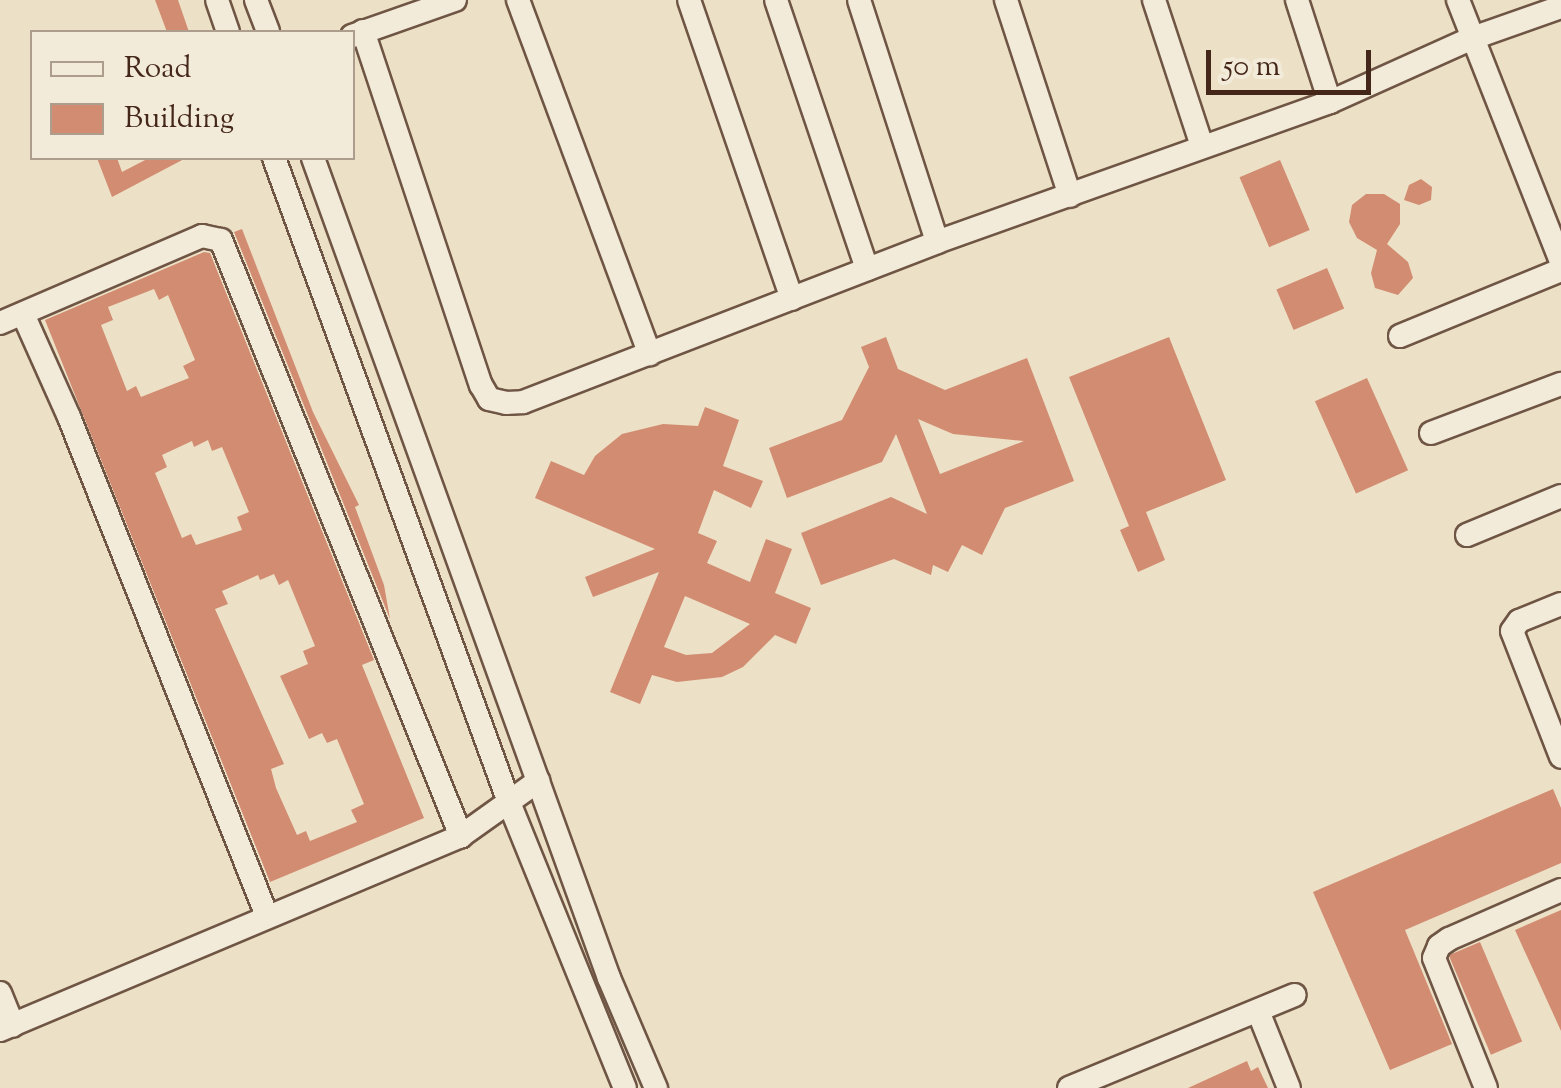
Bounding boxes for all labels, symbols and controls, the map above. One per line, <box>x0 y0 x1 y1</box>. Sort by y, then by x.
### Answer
legend <box>30 30 355 160</box>
scale bar <box>1211 30 1376 92</box>
text: 50 m <box>1223 46 1280 89</box>
text: Road <box>124 48 191 91</box>
text: Building <box>124 98 234 141</box>

